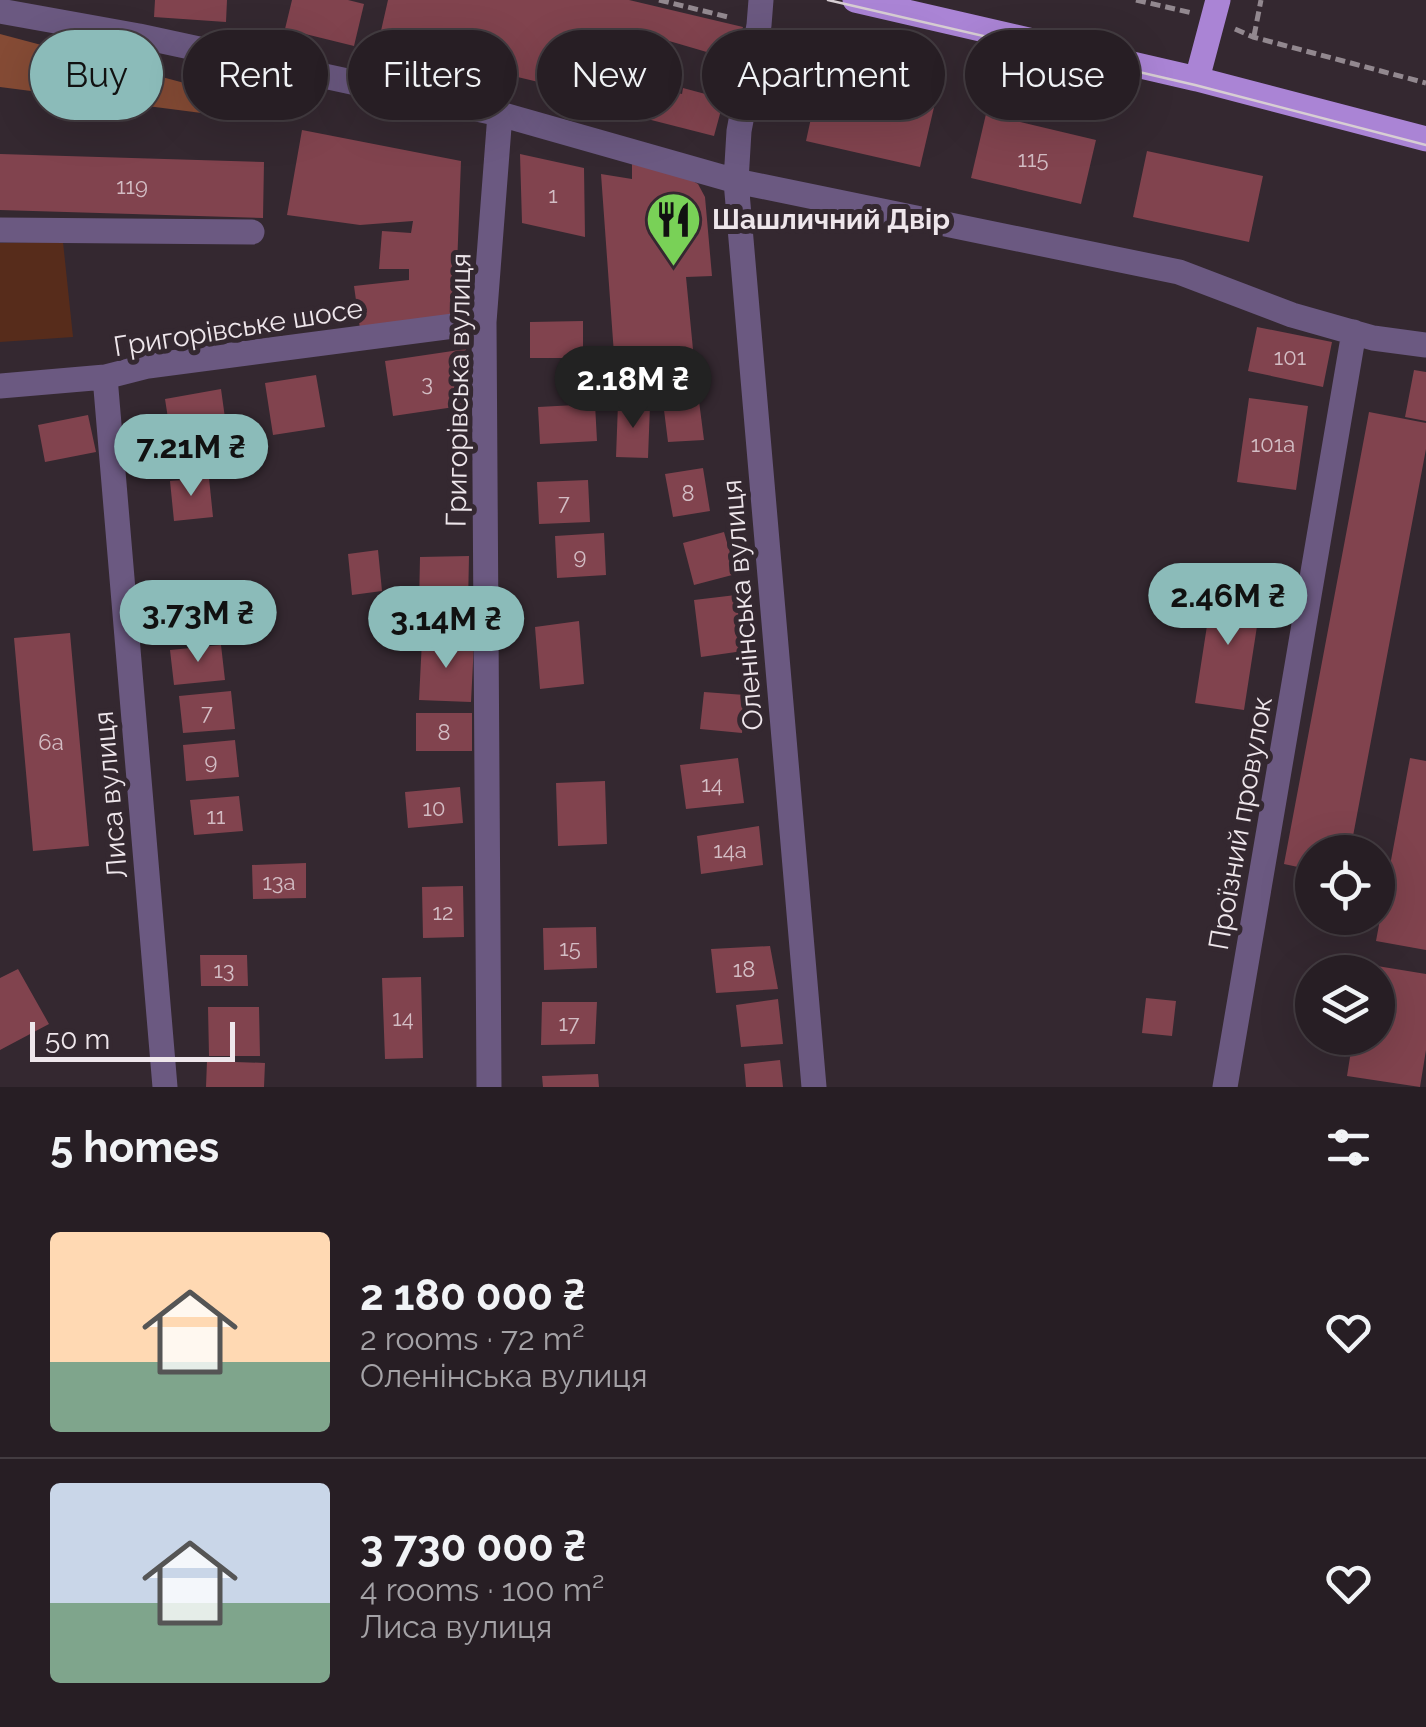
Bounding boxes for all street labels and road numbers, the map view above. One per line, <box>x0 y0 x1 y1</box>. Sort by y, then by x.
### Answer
street label: Григорівська вулиця <box>440 253 477 527</box>
street label: Григорівське шосе <box>111 292 365 363</box>
street label: Оленінська вулиця <box>715 478 770 732</box>
street label: Проїзний провулок <box>1202 694 1279 952</box>
street label: Лиса вулиця <box>87 710 134 880</box>

